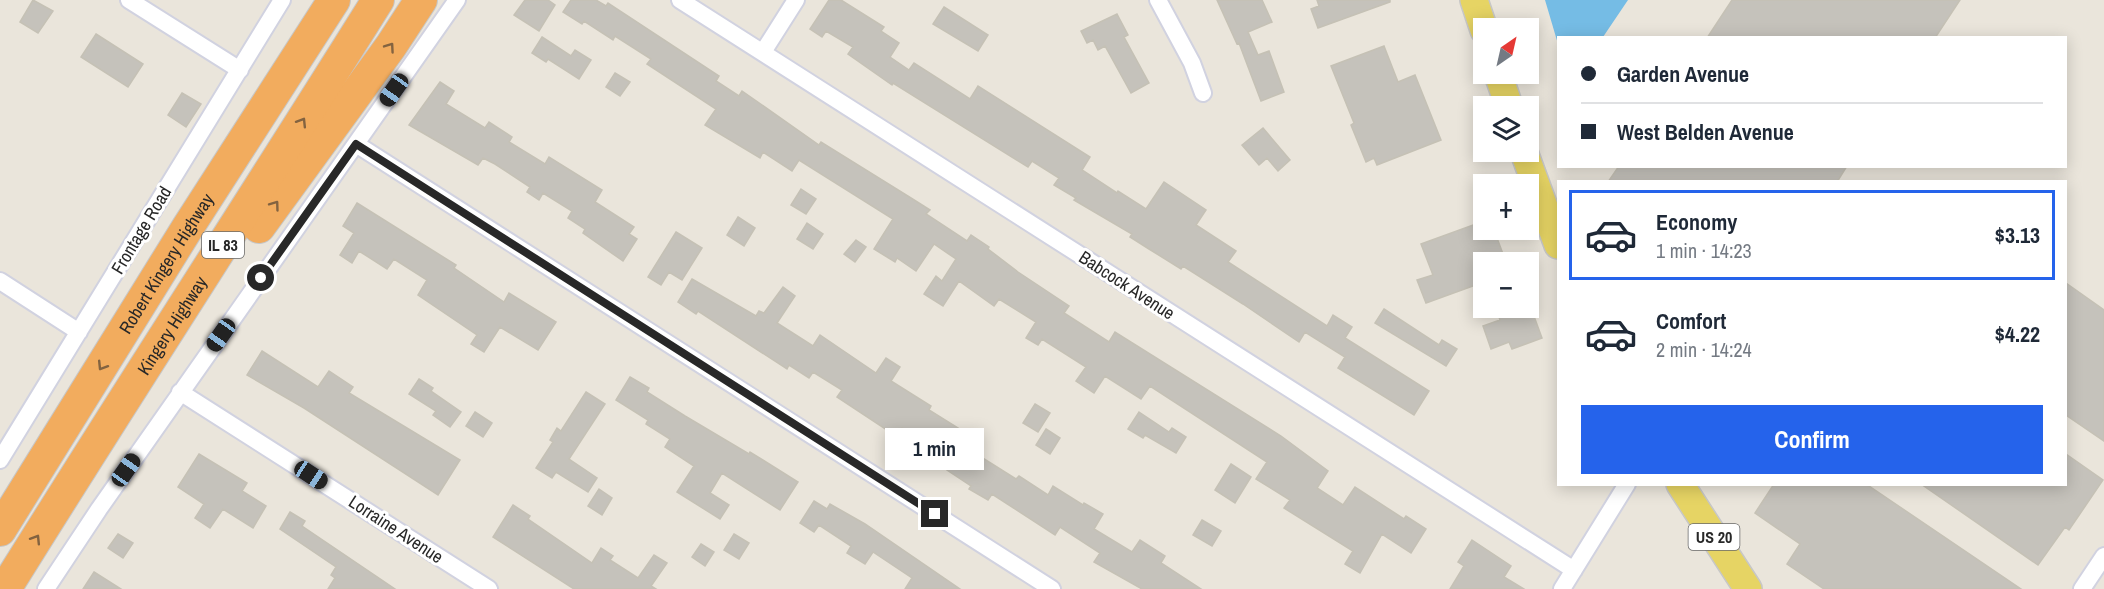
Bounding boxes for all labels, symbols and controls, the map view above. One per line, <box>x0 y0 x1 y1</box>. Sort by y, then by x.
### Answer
north arrow <box>1473 18 1539 84</box>
map controls <box>1473 18 1539 318</box>
one-way arrow <box>383 43 394 54</box>
text: Garden Avenue <box>1617 59 1749 89</box>
car <box>376 70 412 110</box>
button: layers <box>1473 96 1539 162</box>
text: West Belden Avenue <box>1617 117 1794 147</box>
one-way arrow <box>295 118 307 128</box>
button: + <box>1473 174 1539 240</box>
street label: Frontage Road <box>105 181 177 279</box>
street label: Robert Kingery Highway <box>114 190 218 338</box>
one-way arrow <box>268 201 279 212</box>
text: Economy <box>1656 207 1737 237</box>
icon: car <box>1584 208 1638 262</box>
text: $3.13 <box>1995 220 2040 250</box>
road number: IL 83 <box>202 232 244 258</box>
text: 1 min · 14:23 <box>1656 237 1752 264</box>
street label: Babcock Avenue <box>1074 245 1180 325</box>
button: − <box>1473 252 1539 318</box>
route start <box>247 264 274 291</box>
street label: Kingery Highway <box>131 271 211 377</box>
text: Comfort <box>1656 306 1726 336</box>
icon: car <box>1584 307 1638 361</box>
car <box>203 315 239 355</box>
text: $4.22 <box>1995 319 2040 349</box>
text: 2 min · 14:24 <box>1656 336 1752 363</box>
one-way arrow <box>98 360 110 370</box>
button: Confirm <box>1581 405 2043 474</box>
callout: 1 min <box>886 427 984 469</box>
text: 1 min <box>913 435 956 462</box>
car <box>108 450 144 490</box>
car <box>291 458 331 492</box>
street label: Lorraine Avenue <box>344 489 448 569</box>
route end <box>921 500 948 527</box>
road number: US 20 <box>1688 524 1740 550</box>
one-way arrow <box>29 535 40 546</box>

